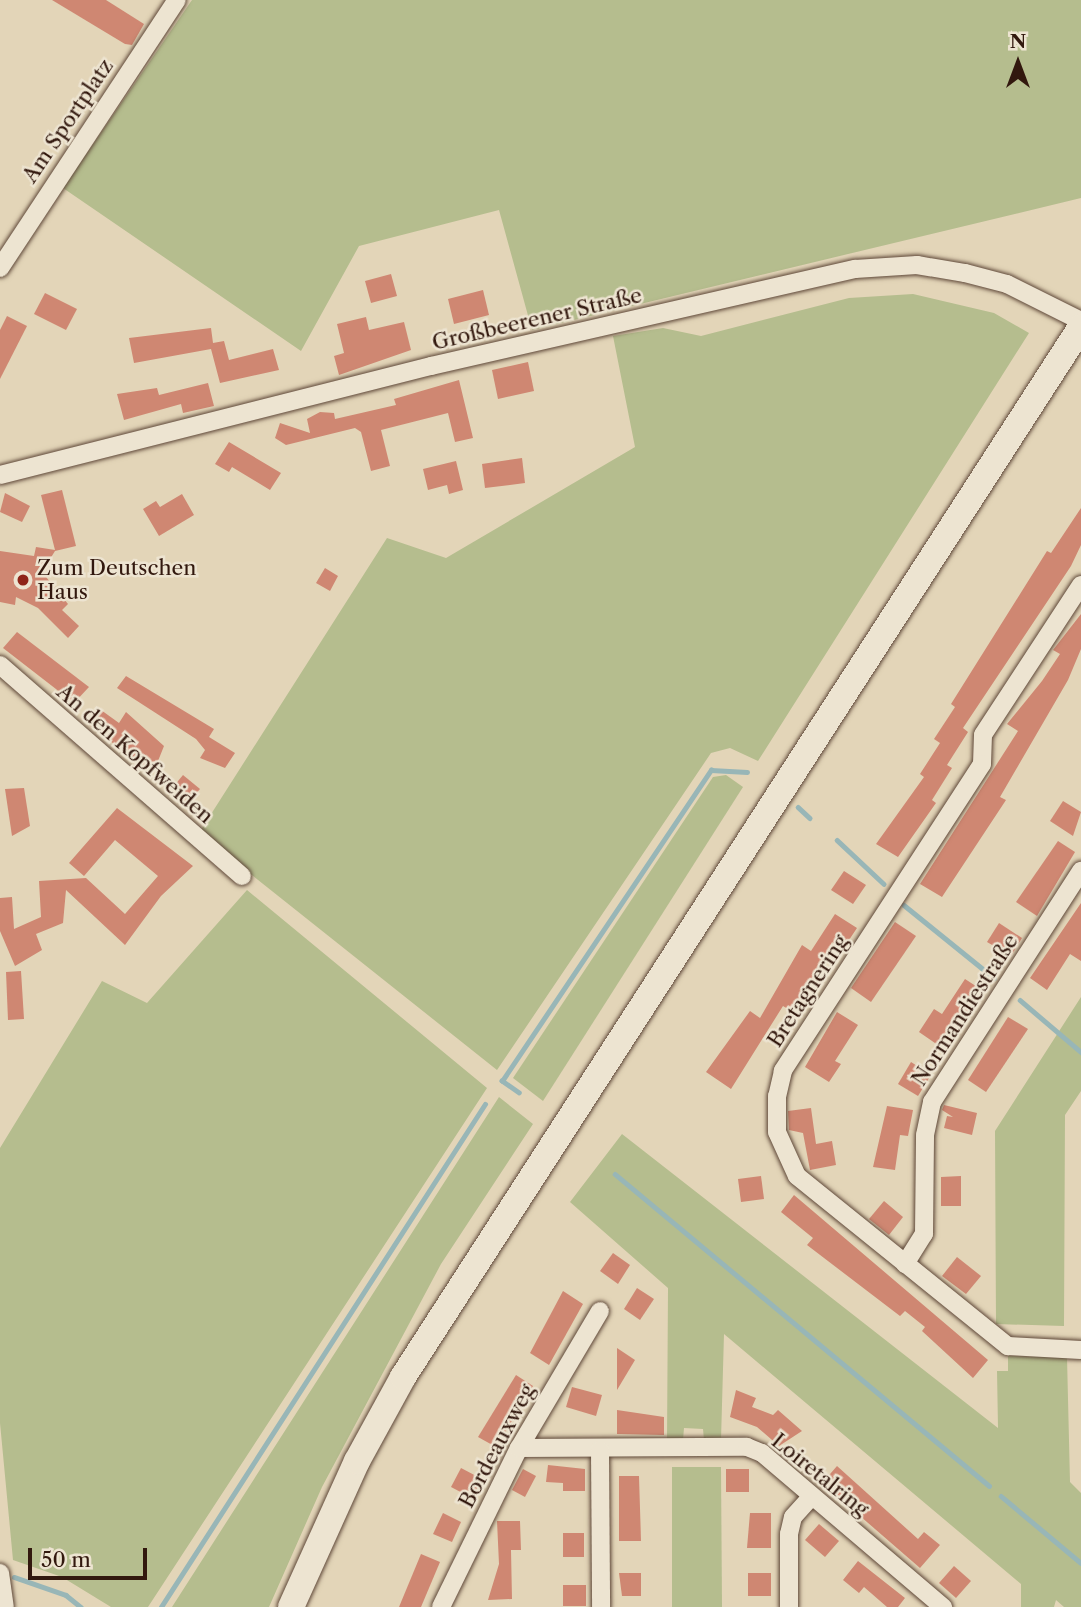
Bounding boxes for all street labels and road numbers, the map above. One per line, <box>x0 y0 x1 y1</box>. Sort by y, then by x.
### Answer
street label: Am Sportplatz <box>17 54 119 188</box>
street label: Großbeerener Straße <box>429 283 645 355</box>
street label: An den Kopfweiden <box>52 679 218 829</box>
street label: Normandiestraße <box>907 929 1023 1091</box>
street label: Bretagnering <box>762 930 854 1052</box>
street label: Bordeauxweg <box>454 1380 540 1512</box>
street label: Loiretalring <box>766 1428 874 1522</box>

